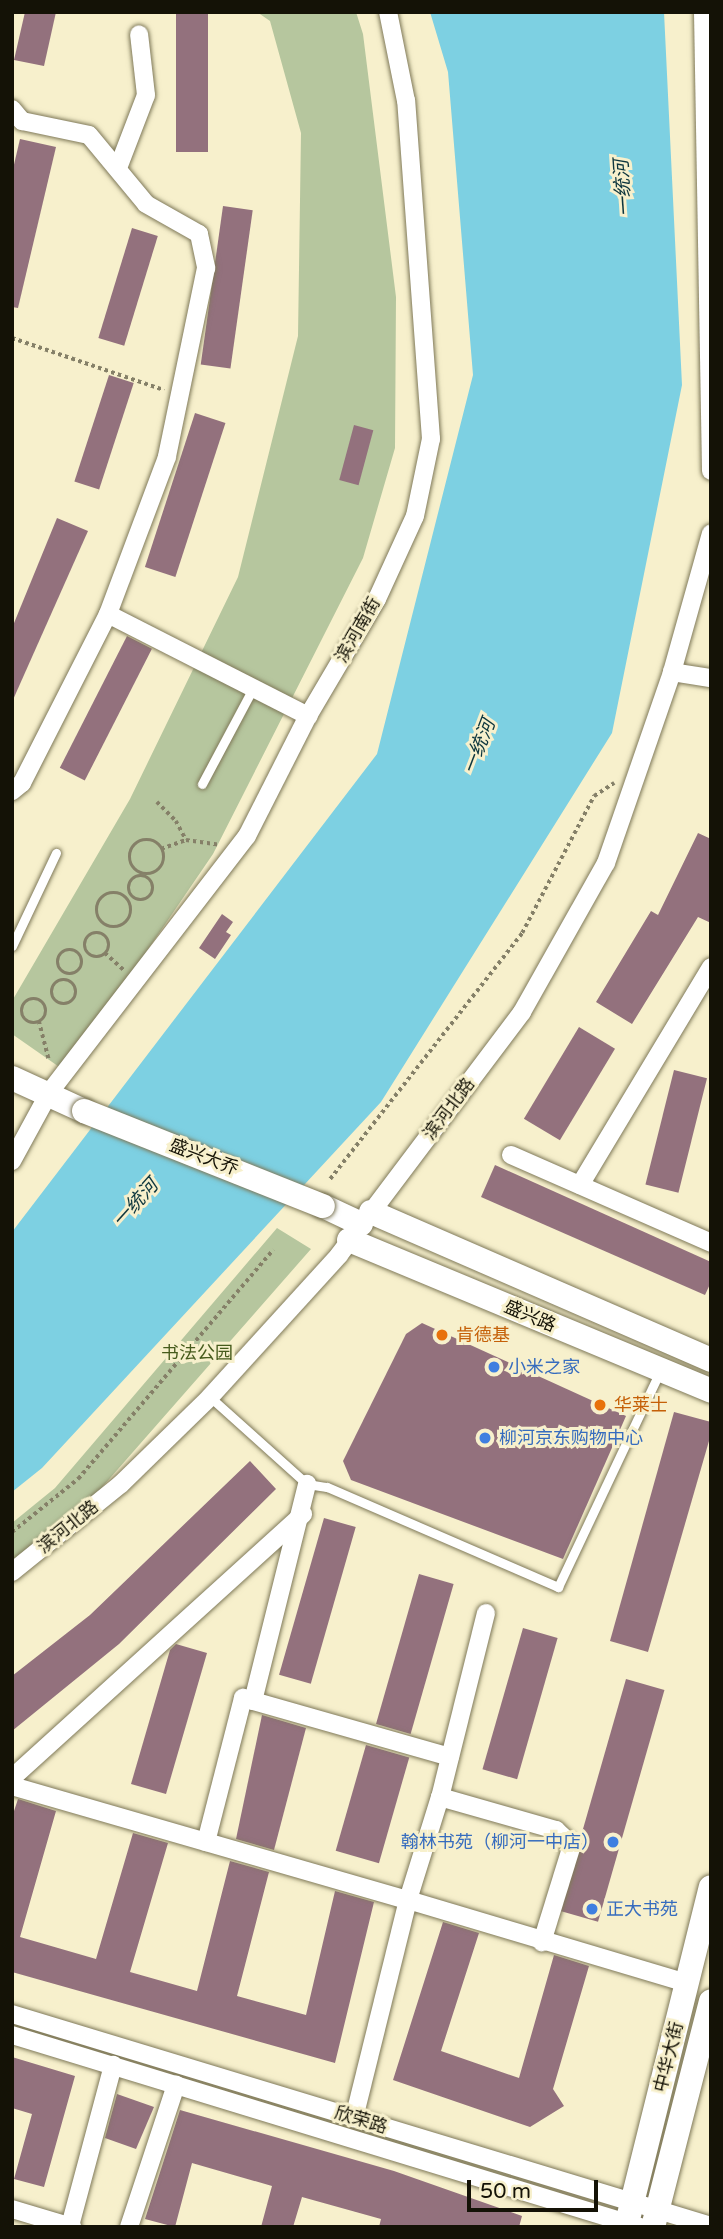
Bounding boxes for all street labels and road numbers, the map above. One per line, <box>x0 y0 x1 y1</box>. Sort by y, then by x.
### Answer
street label: 滨河南街 <box>331 593 385 667</box>
street label: 滨河北路 <box>419 1074 479 1144</box>
street label: 盛兴大乔 <box>167 1134 241 1180</box>
street label: 盛兴路 <box>501 1296 559 1336</box>
street label: 滨河北路 <box>33 1496 103 1558</box>
street label: 中华大街 <box>650 2019 688 2095</box>
street label: 欣荣路 <box>332 2102 390 2138</box>

